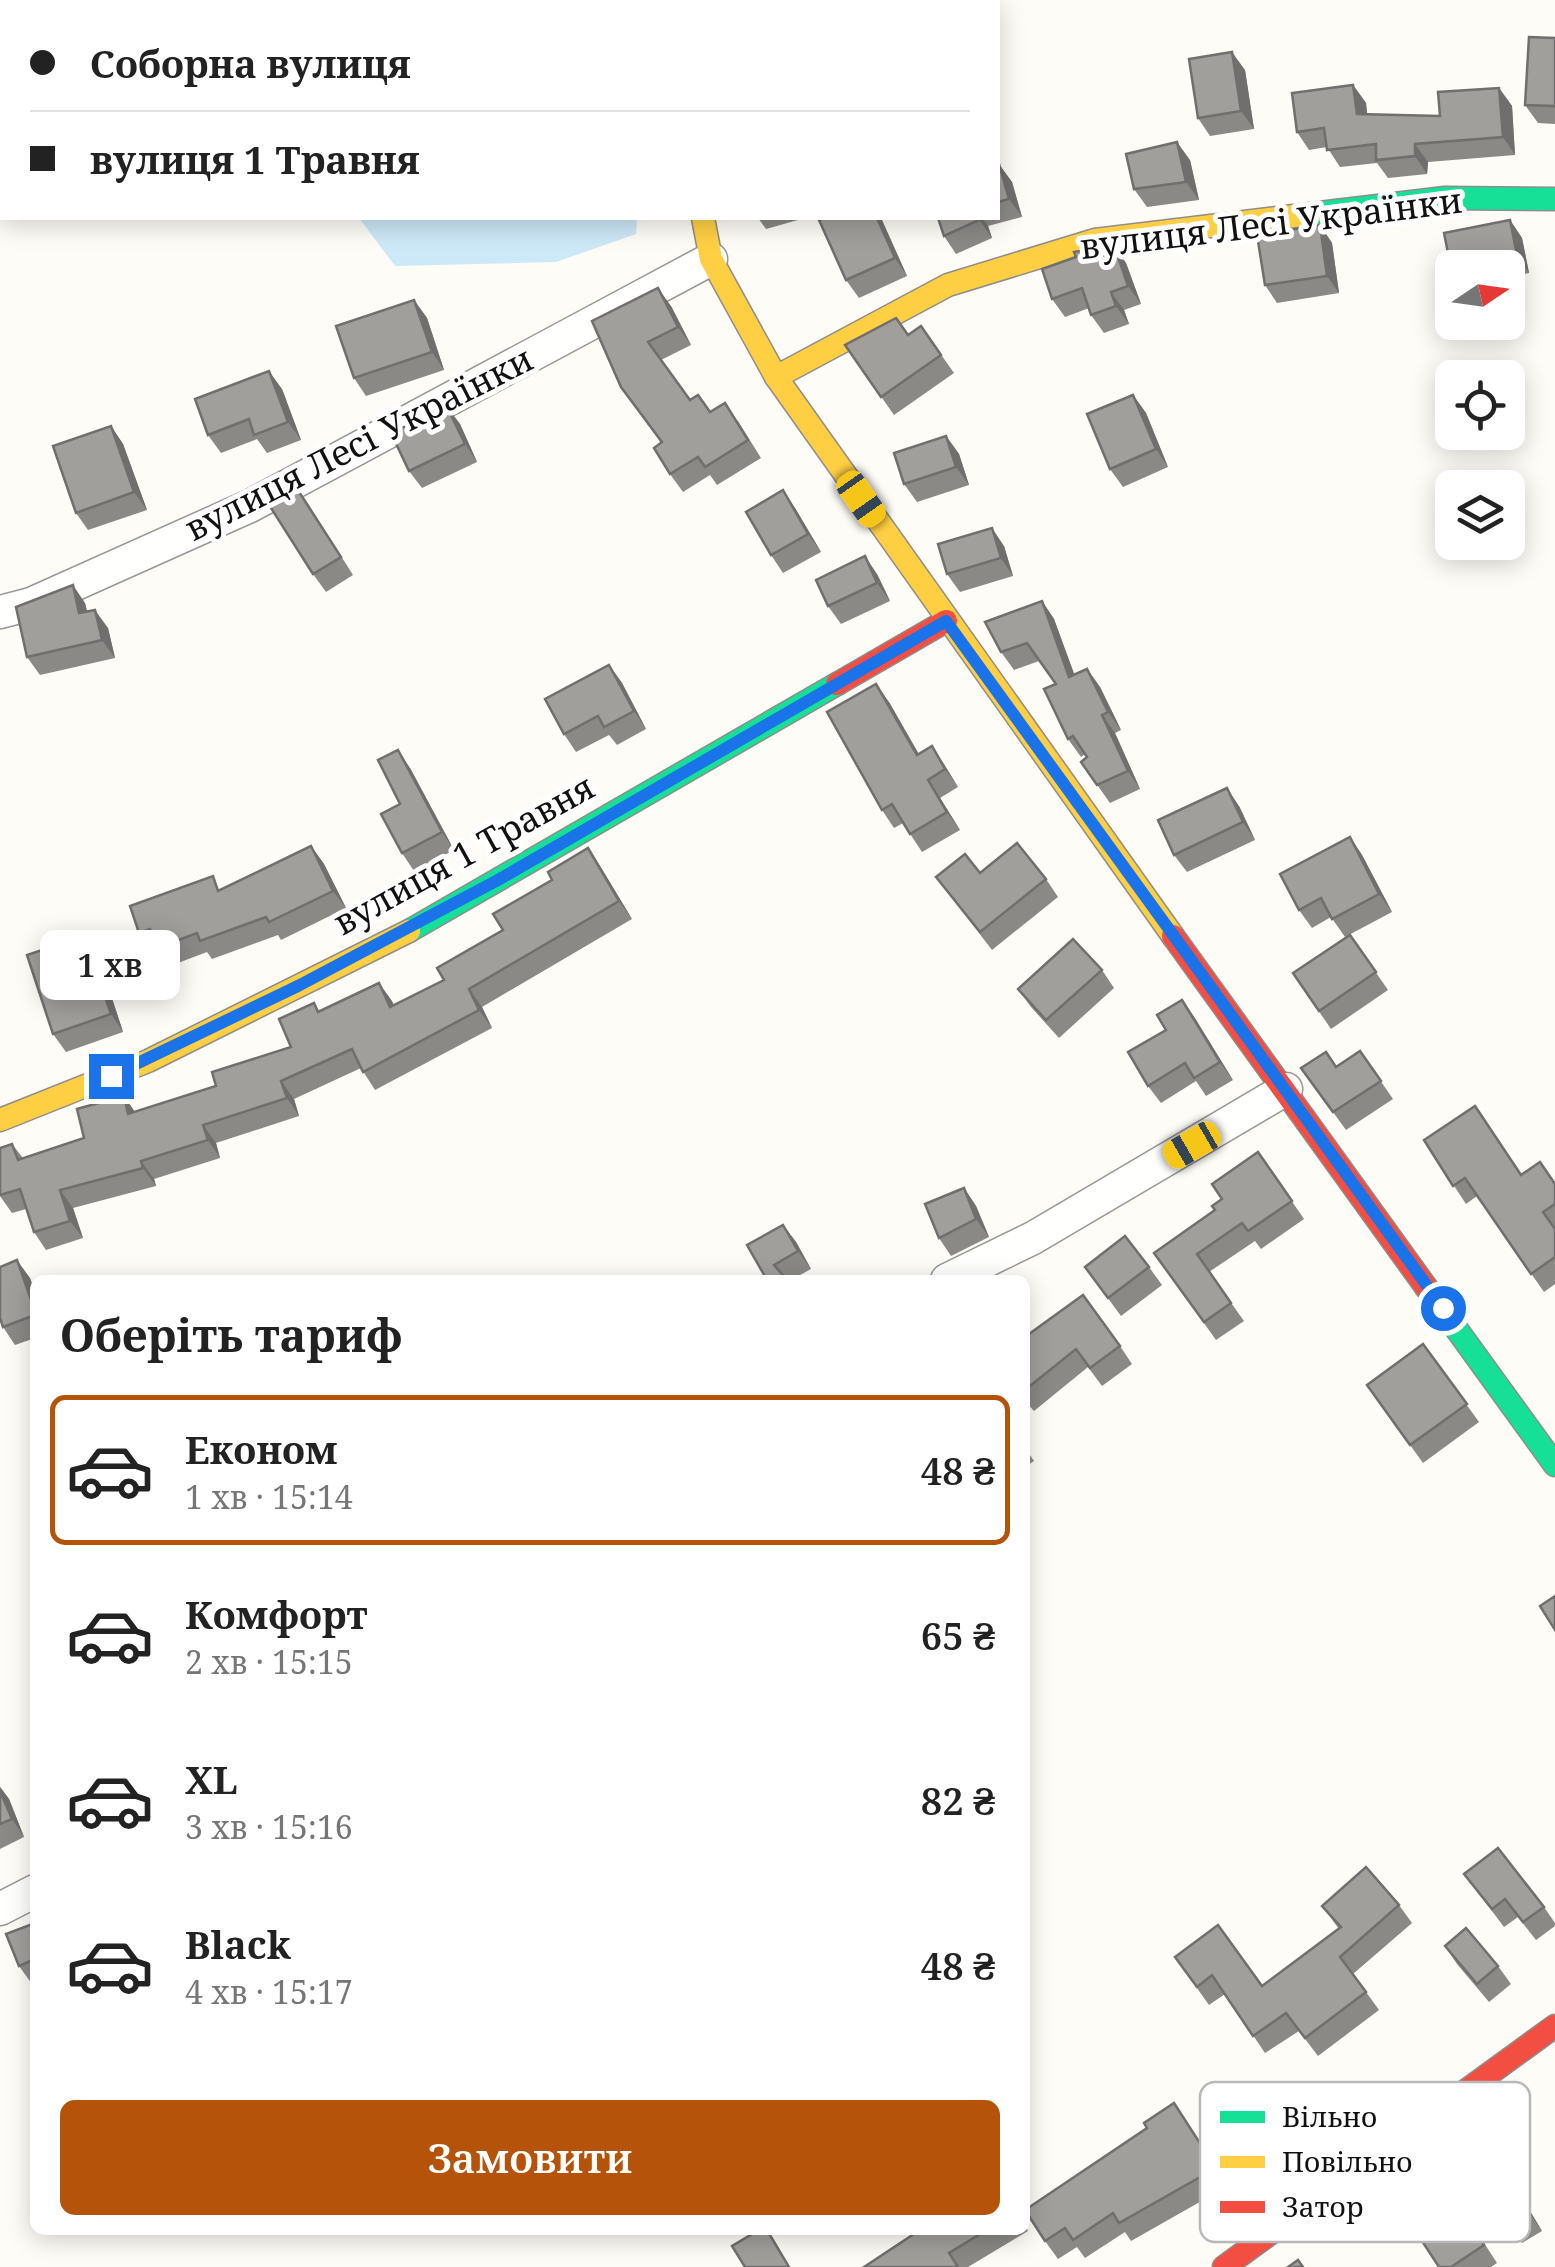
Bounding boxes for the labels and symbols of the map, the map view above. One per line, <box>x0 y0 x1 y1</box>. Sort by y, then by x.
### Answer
street label: вулиця Лесі Українки <box>1077 176 1465 269</box>
north arrow <box>1435 250 1525 340</box>
street label: вулиця Лесі Українки <box>176 334 540 551</box>
car <box>832 466 890 532</box>
street label: вулиця 1 Травня <box>324 762 602 945</box>
callout: 1 хв <box>41 931 181 1001</box>
route end <box>89 1054 134 1099</box>
car <box>1159 1117 1225 1173</box>
route start <box>1421 1286 1466 1331</box>
legend <box>1200 2082 1530 2242</box>
text: Вільно <box>1282 2097 1377 2135</box>
text: Повільно <box>1282 2142 1412 2180</box>
text: Затор <box>1282 2187 1363 2225</box>

